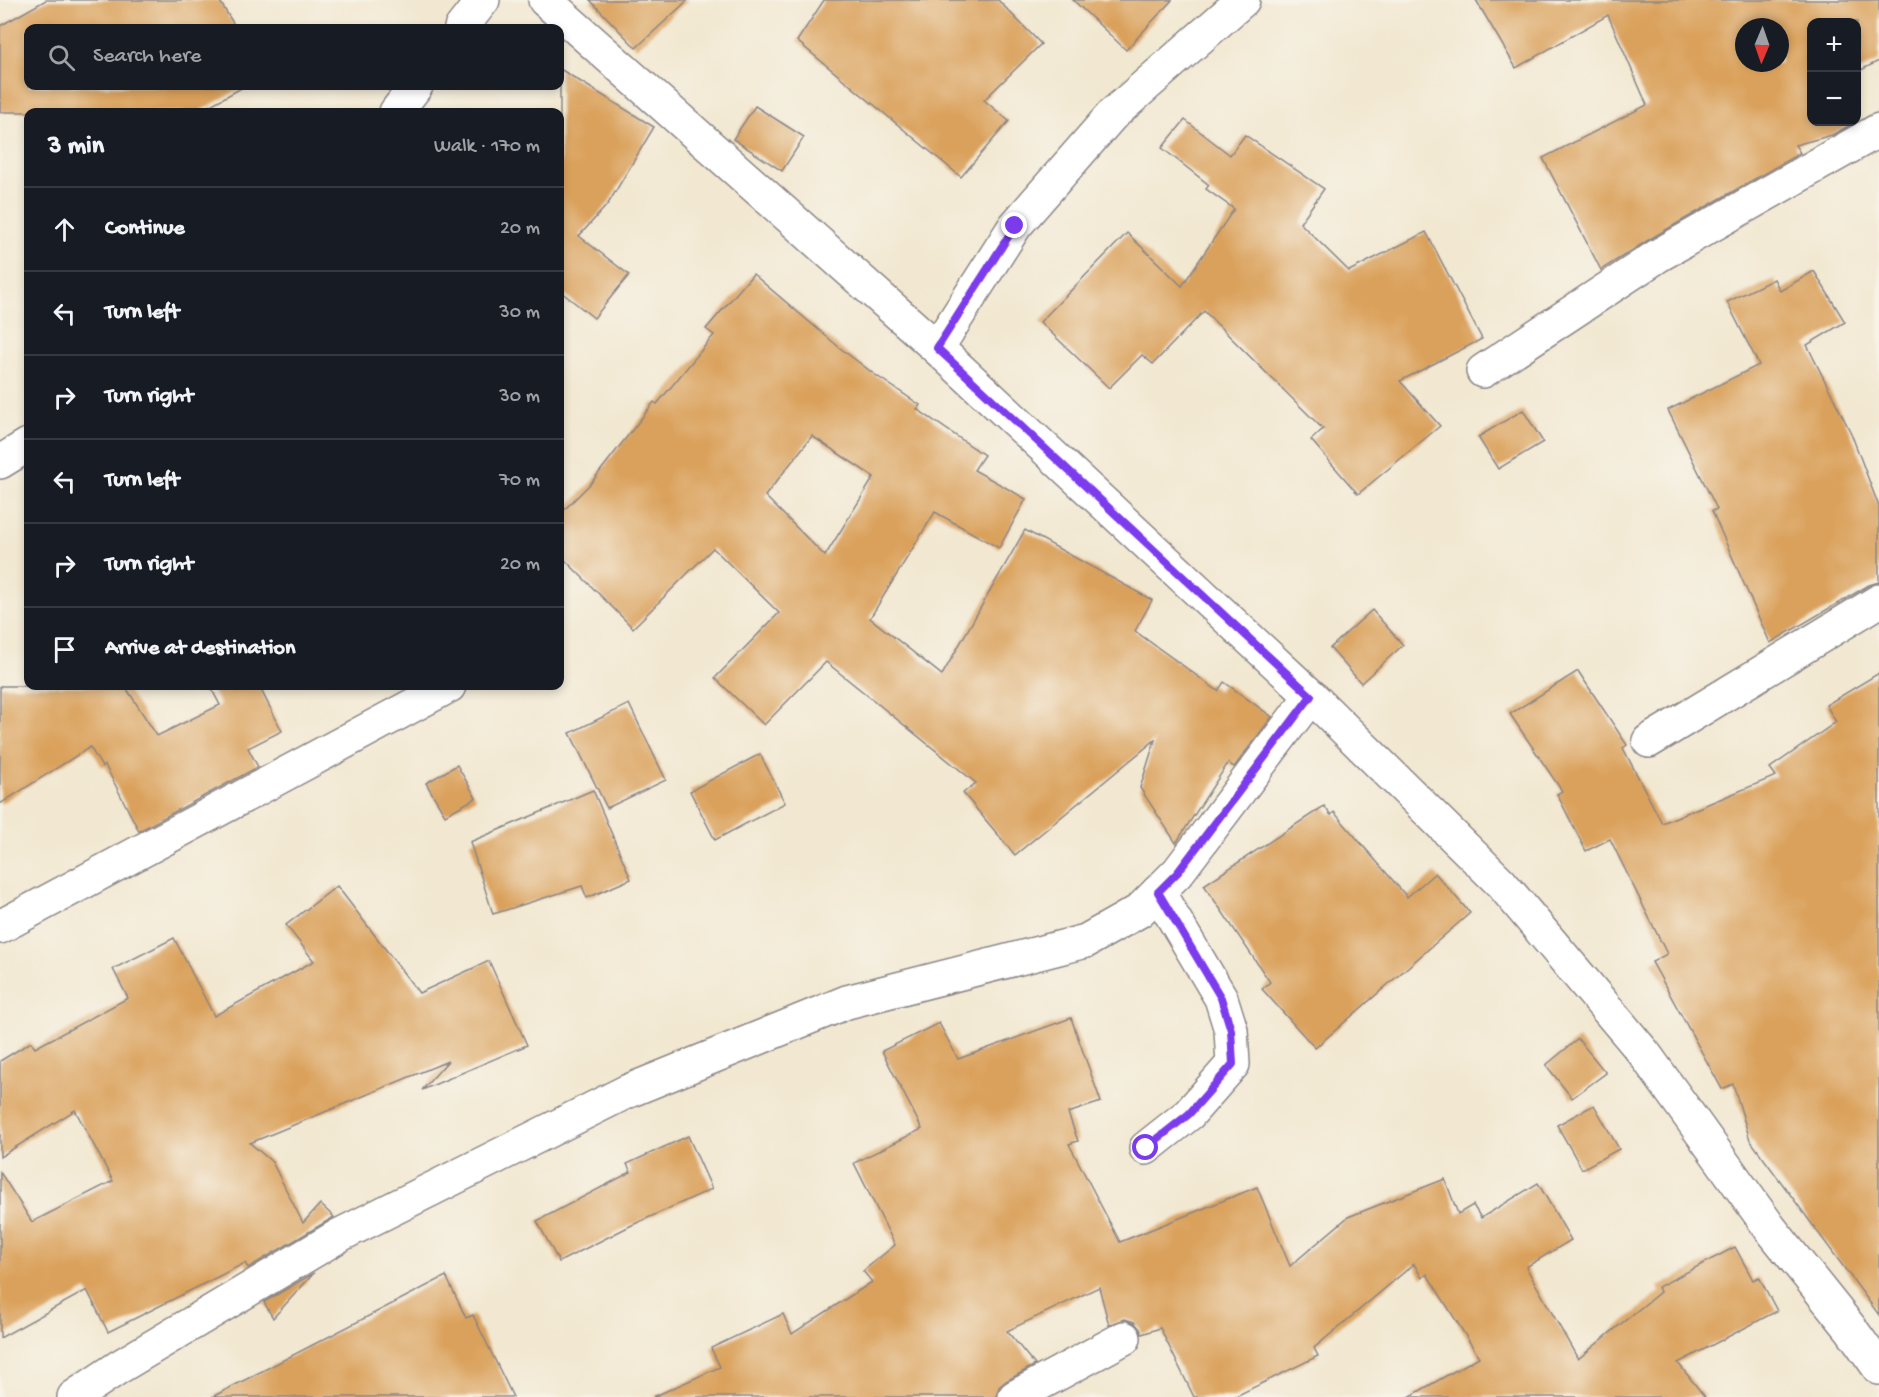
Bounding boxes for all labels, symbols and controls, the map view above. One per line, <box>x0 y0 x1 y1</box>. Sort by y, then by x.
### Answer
north arrow <box>1735 18 1789 72</box>
map controls <box>1807 18 1861 126</box>
button: + <box>1807 18 1861 72</box>
search box <box>24 24 564 90</box>
icon: search <box>45 41 78 74</box>
text: Search here <box>93 44 201 70</box>
button: − <box>1807 72 1861 126</box>
text: 3 min <box>48 132 104 163</box>
text: Walk · 170 m <box>434 136 540 159</box>
route end <box>1001 212 1027 238</box>
icon: ahead <box>48 213 81 246</box>
text: Continue <box>105 216 185 242</box>
text: 20 m <box>500 218 540 241</box>
icon: left <box>48 297 81 330</box>
text: Turn left <box>105 300 179 326</box>
text: 30 m <box>499 302 540 325</box>
icon: right <box>48 381 81 414</box>
text: Turn right <box>105 384 193 410</box>
text: 30 m <box>499 386 540 409</box>
icon: left <box>48 465 81 498</box>
text: Turn left <box>105 468 179 494</box>
text: 70 m <box>499 470 540 493</box>
icon: right <box>48 549 81 582</box>
text: Turn right <box>105 552 193 578</box>
text: 20 m <box>500 554 540 577</box>
icon: arrive <box>48 633 81 666</box>
text: Arrive at destination <box>105 636 295 662</box>
route start <box>1132 1134 1158 1160</box>

